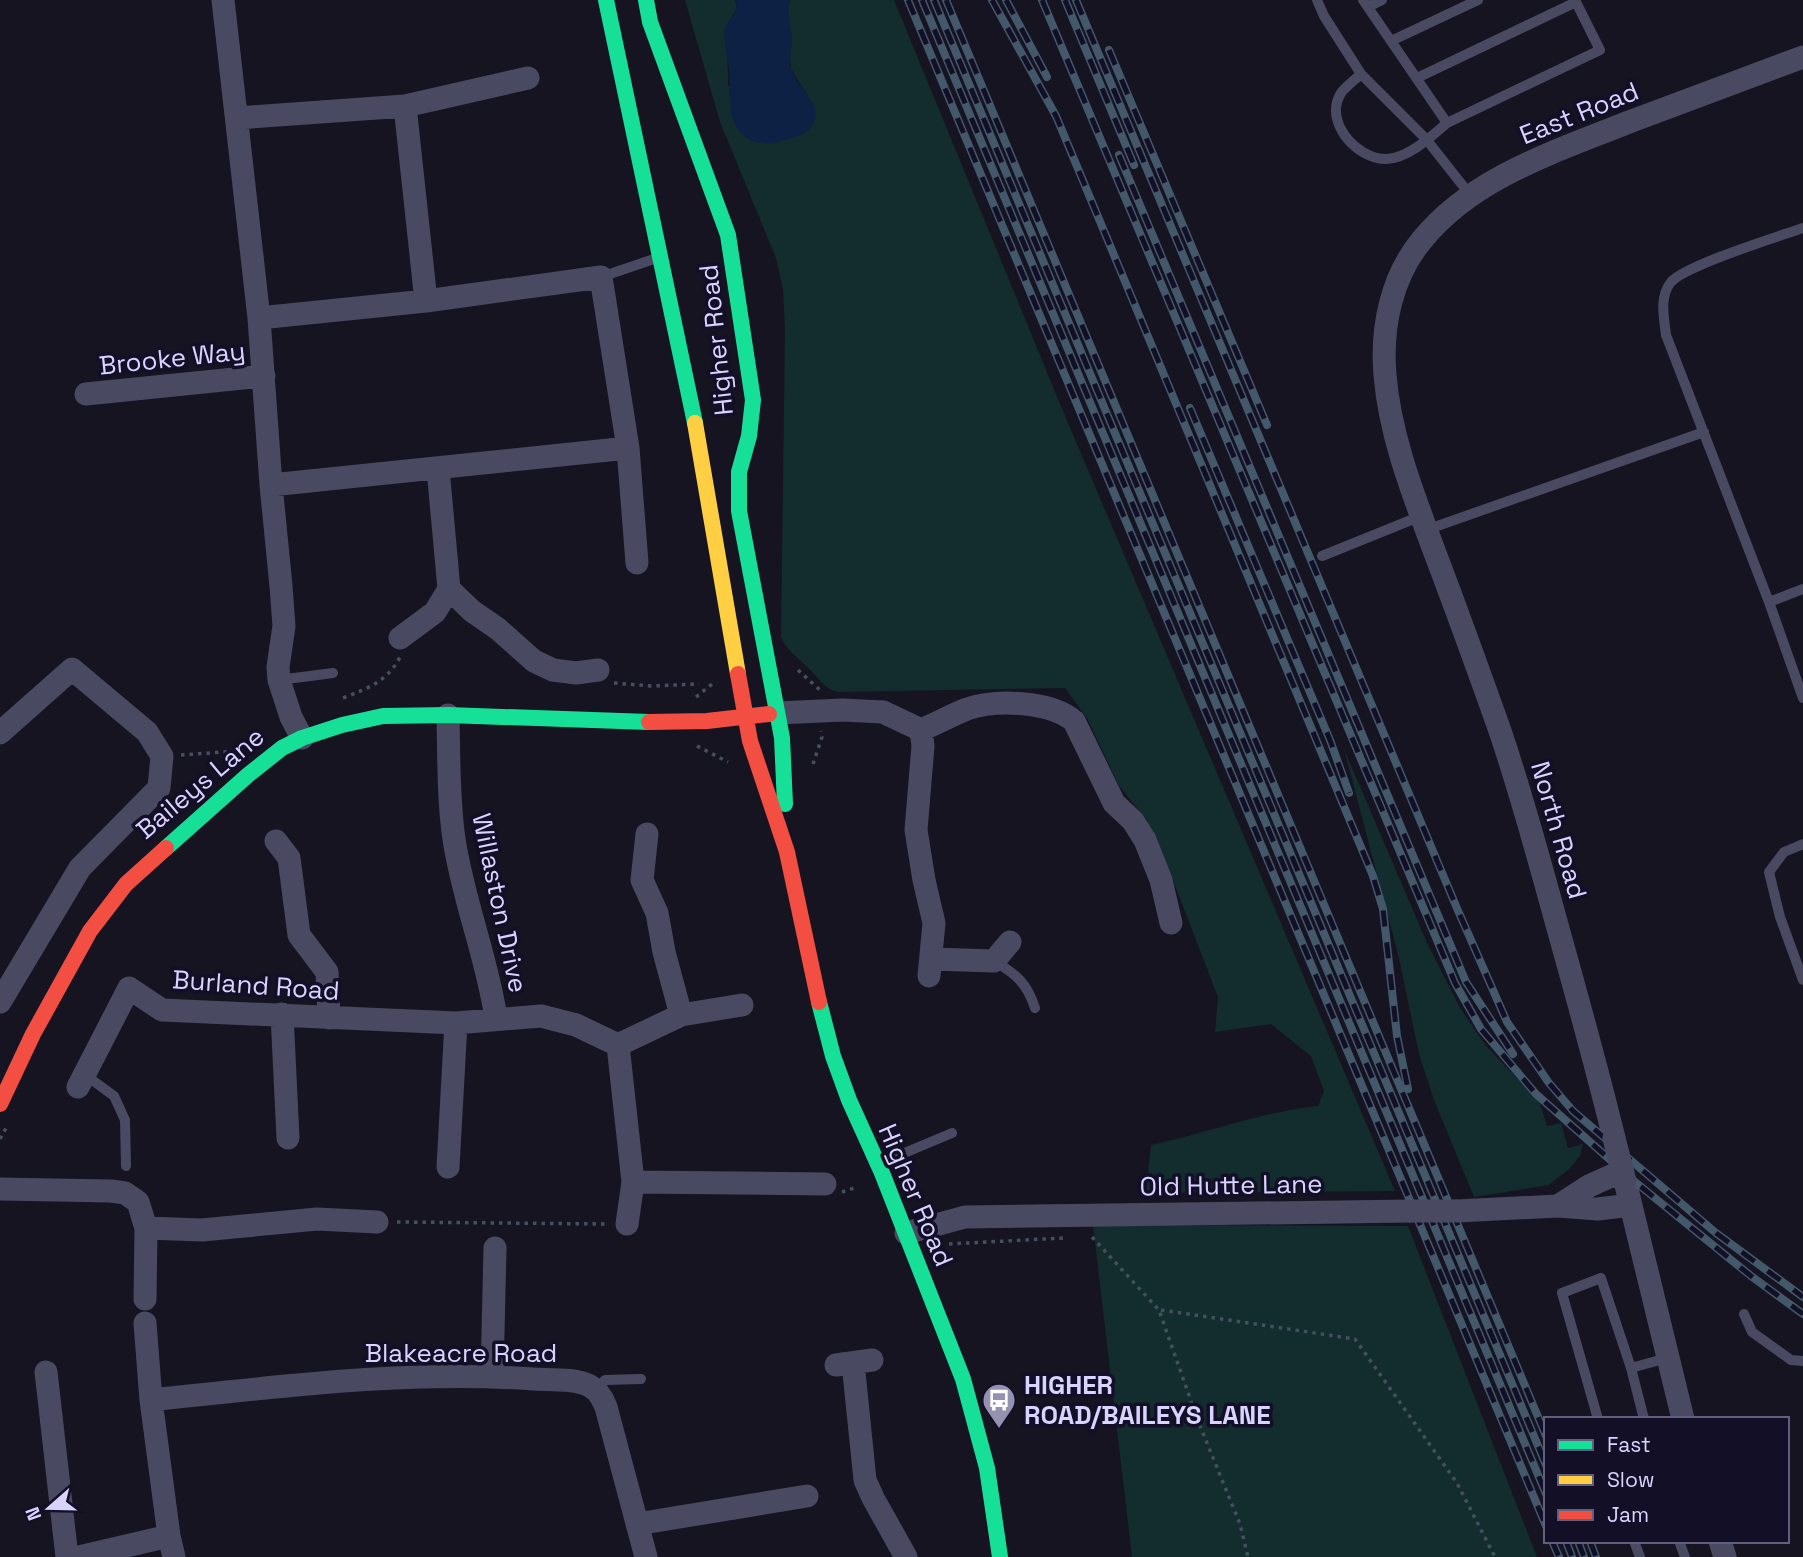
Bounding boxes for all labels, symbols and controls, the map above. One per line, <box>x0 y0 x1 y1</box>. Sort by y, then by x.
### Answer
street label: East Road <box>1515 74 1643 152</box>
street label: Higher Road <box>691 263 741 417</box>
street label: Brooke Way <box>97 333 247 383</box>
street label: Baileys Lane <box>129 720 271 846</box>
street label: North Road <box>1523 757 1595 903</box>
street label: Willaston Drive <box>464 810 536 996</box>
street label: Burland Road <box>171 962 341 1008</box>
street label: Higher Road <box>871 1119 961 1271</box>
street label: Old Hutte Lane <box>1139 1166 1323 1204</box>
street label: Blakeacre Road <box>365 1336 557 1370</box>
place label: HIGHER ROAD/BAILEYS LANE <box>1024 1368 1271 1432</box>
bus stop icon: HIGHER ROAD/BAILEYS LANE <box>980 1381 1018 1430</box>
legend <box>1544 1417 1789 1543</box>
text: Fast <box>1607 1431 1651 1458</box>
text: Slow <box>1607 1466 1655 1493</box>
north arrow <box>14 1473 84 1543</box>
text: Jam <box>1607 1501 1649 1528</box>
text: N <box>20 1503 47 1524</box>

